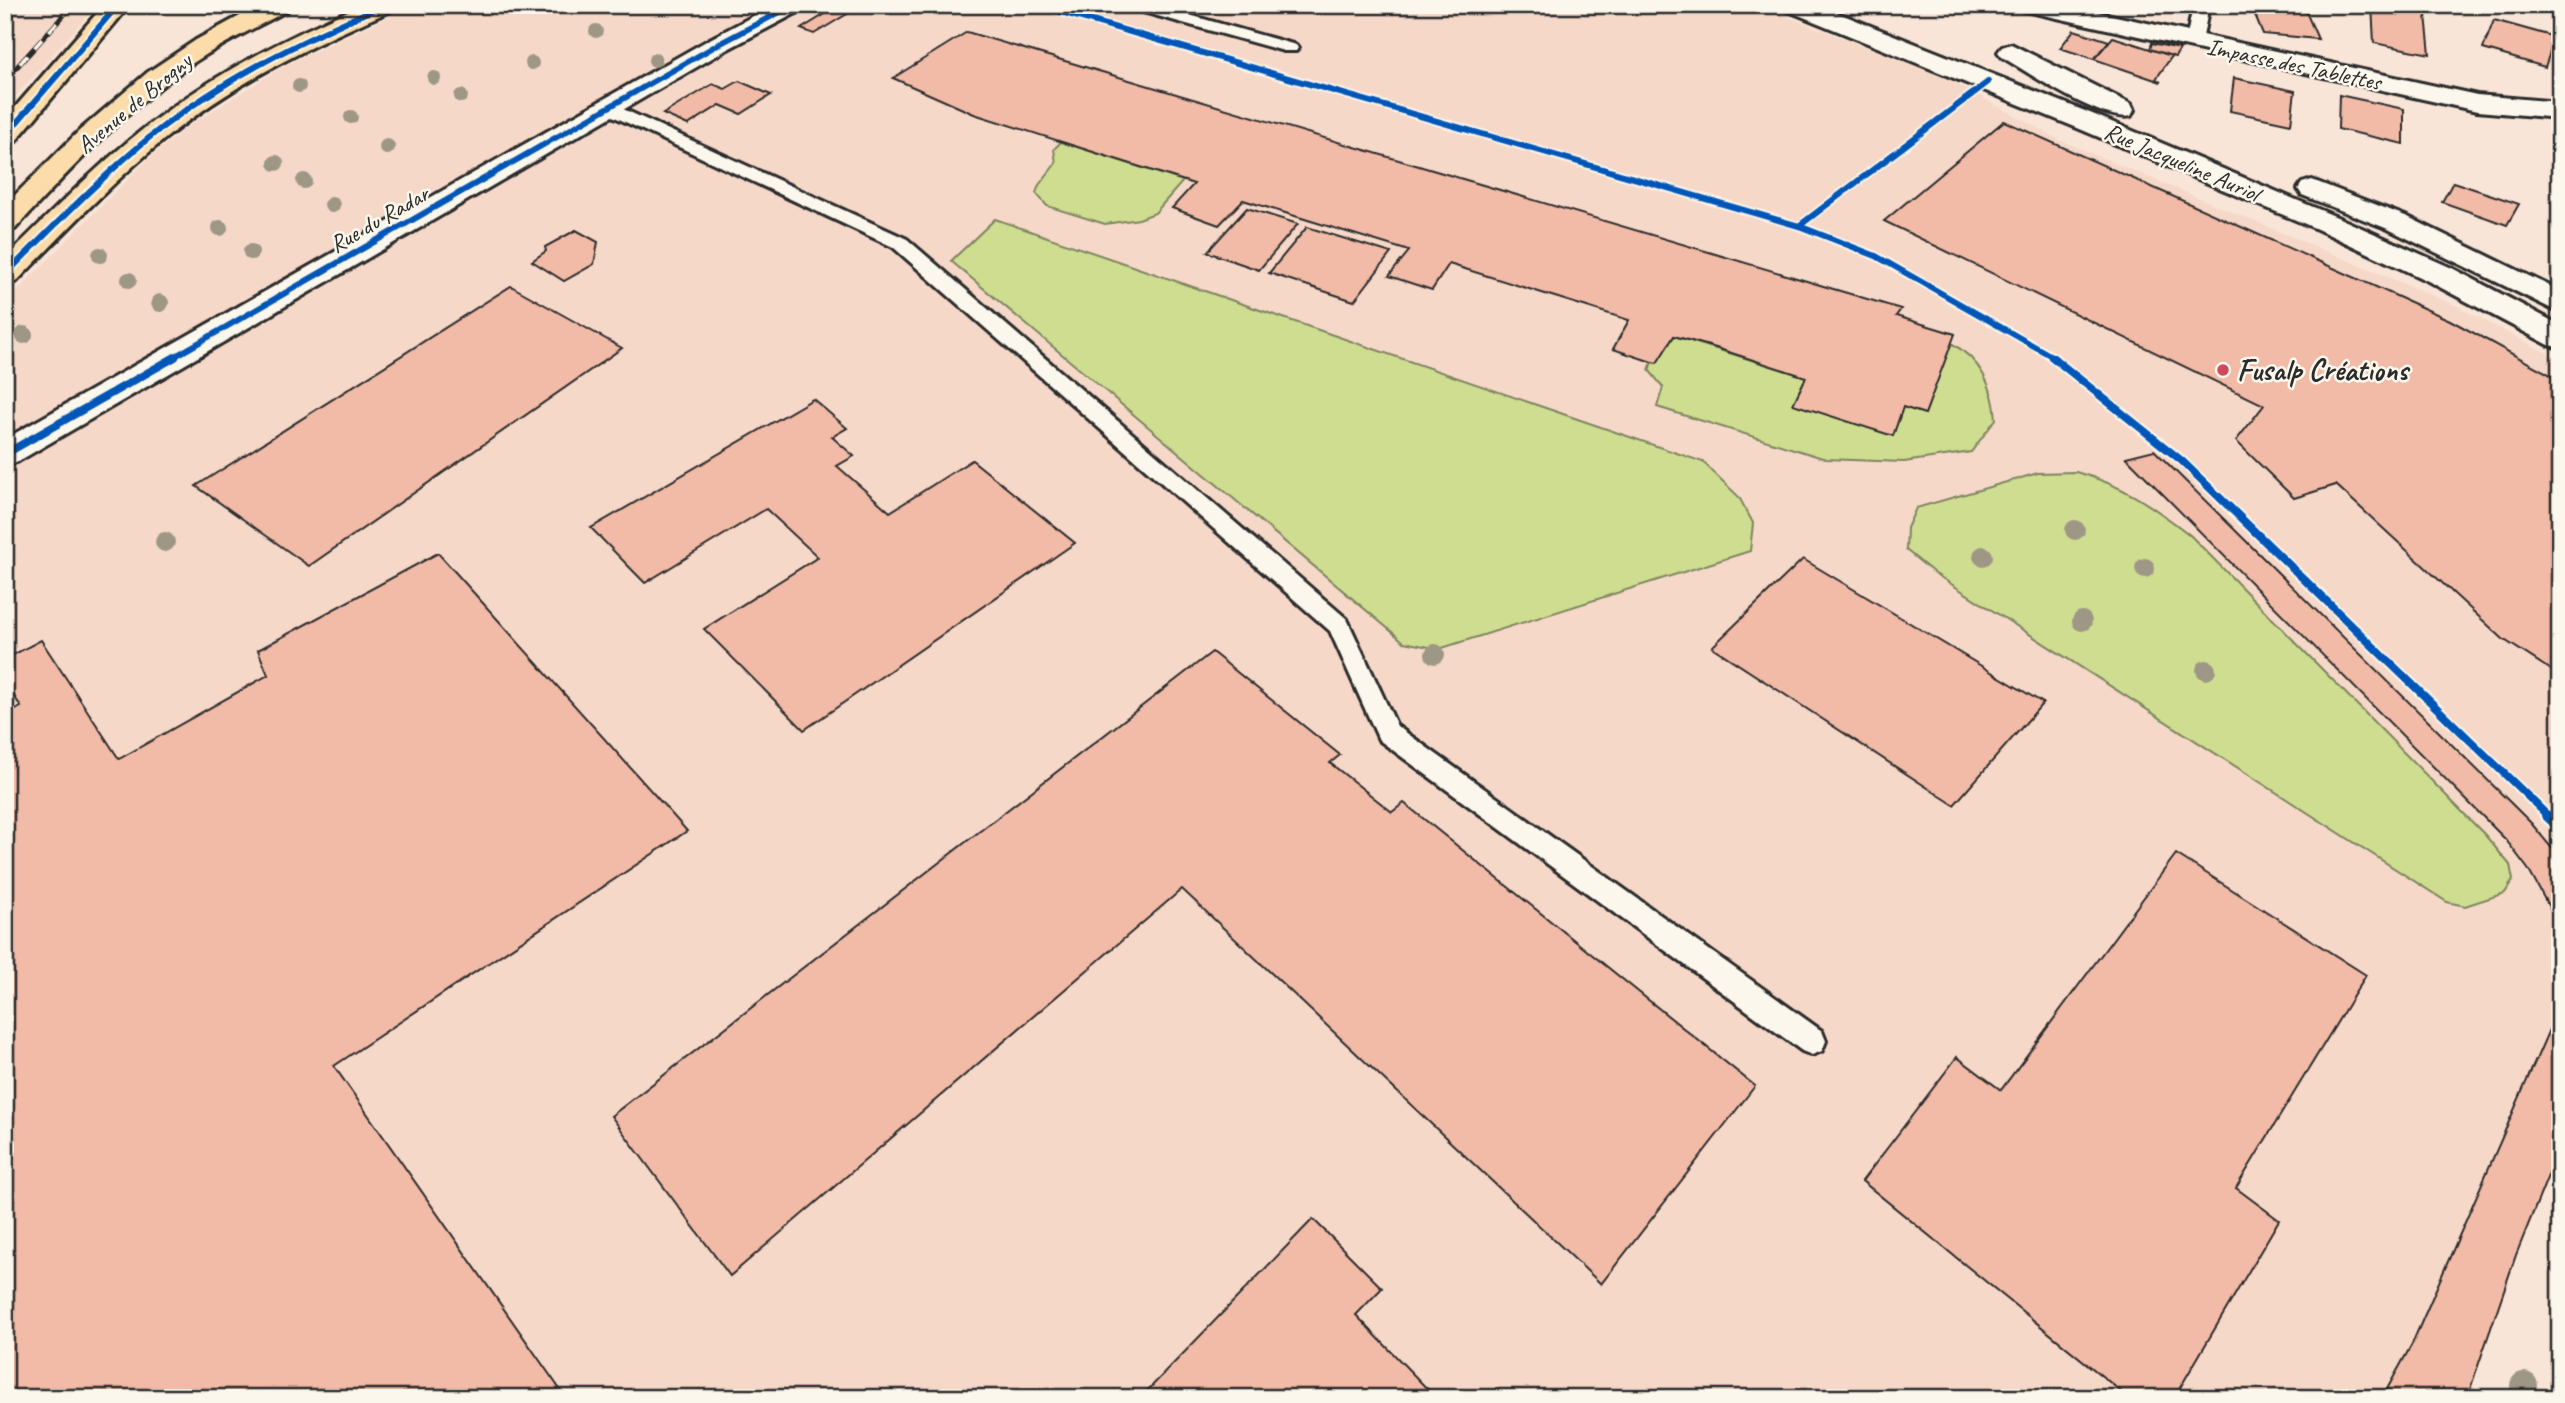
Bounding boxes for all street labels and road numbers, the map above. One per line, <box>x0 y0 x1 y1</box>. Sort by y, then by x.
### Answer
street label: Impasse des Tablettes <box>2204 31 2386 97</box>
street label: Avenue de Brogny <box>70 45 199 160</box>
street label: Rue Jacqueline Auriol <box>2100 116 2268 210</box>
street label: Rue du Radar <box>324 177 436 259</box>

